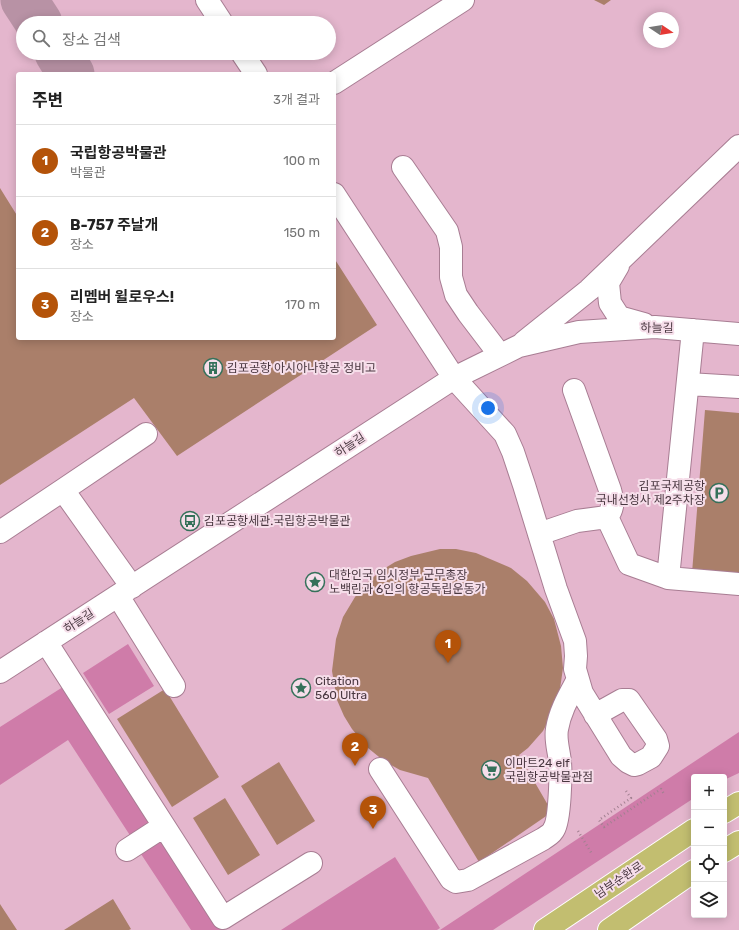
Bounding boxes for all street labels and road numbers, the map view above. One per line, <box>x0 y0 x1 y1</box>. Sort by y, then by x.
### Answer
street label: 하늘길 <box>640 321 674 335</box>
street label: 하늘길 <box>332 430 368 460</box>
street label: 하늘길 <box>61 606 97 636</box>
street label: 남부순환로 <box>592 859 646 901</box>

